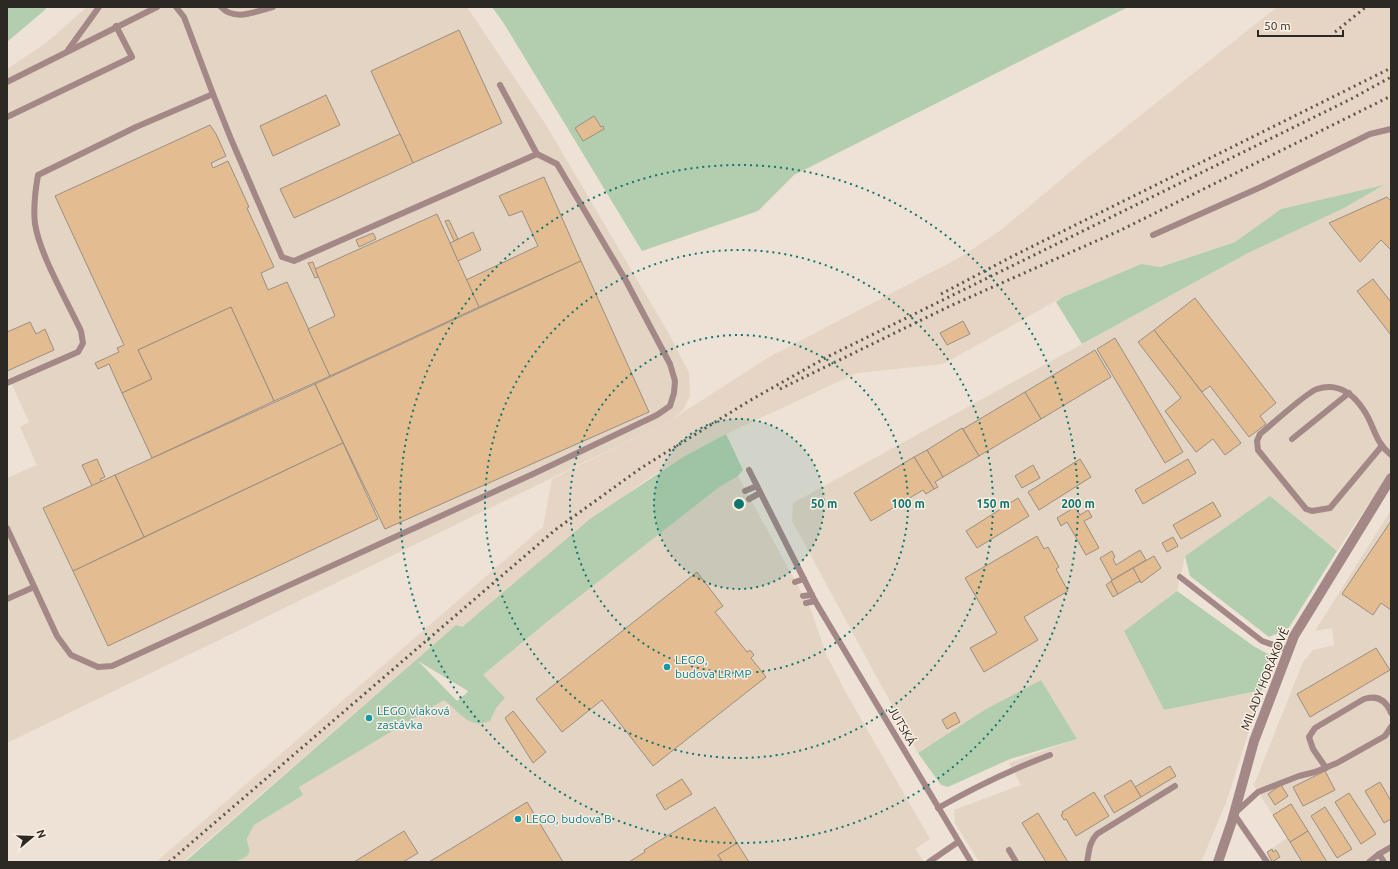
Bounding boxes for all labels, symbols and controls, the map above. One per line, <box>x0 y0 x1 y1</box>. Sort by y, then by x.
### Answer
scale bar <box>1258 12 1343 38</box>
text: 50 m <box>1264 19 1291 32</box>
centre of rings <box>732 497 746 511</box>
text: 50 m <box>811 497 837 510</box>
text: 100 m <box>891 497 925 510</box>
text: 150 m <box>976 497 1010 510</box>
text: 200 m <box>1061 497 1095 510</box>
street label: MILADY HORÁKOVÉ <box>1238 625 1291 732</box>
place label: LEGO, budova LR MP <box>675 653 752 680</box>
marker: LEGO, budova LR MP <box>662 662 672 672</box>
place label: LEGO vlaková zastávka <box>377 704 450 731</box>
street label: JUTSKÁ <box>886 704 919 748</box>
marker: LEGO vlaková zastávka <box>364 713 374 723</box>
place label: LEGO, budova B <box>526 812 612 825</box>
marker: LEGO, budova B <box>513 814 523 824</box>
north arrow <box>12 817 52 857</box>
text: N <box>34 828 48 840</box>

